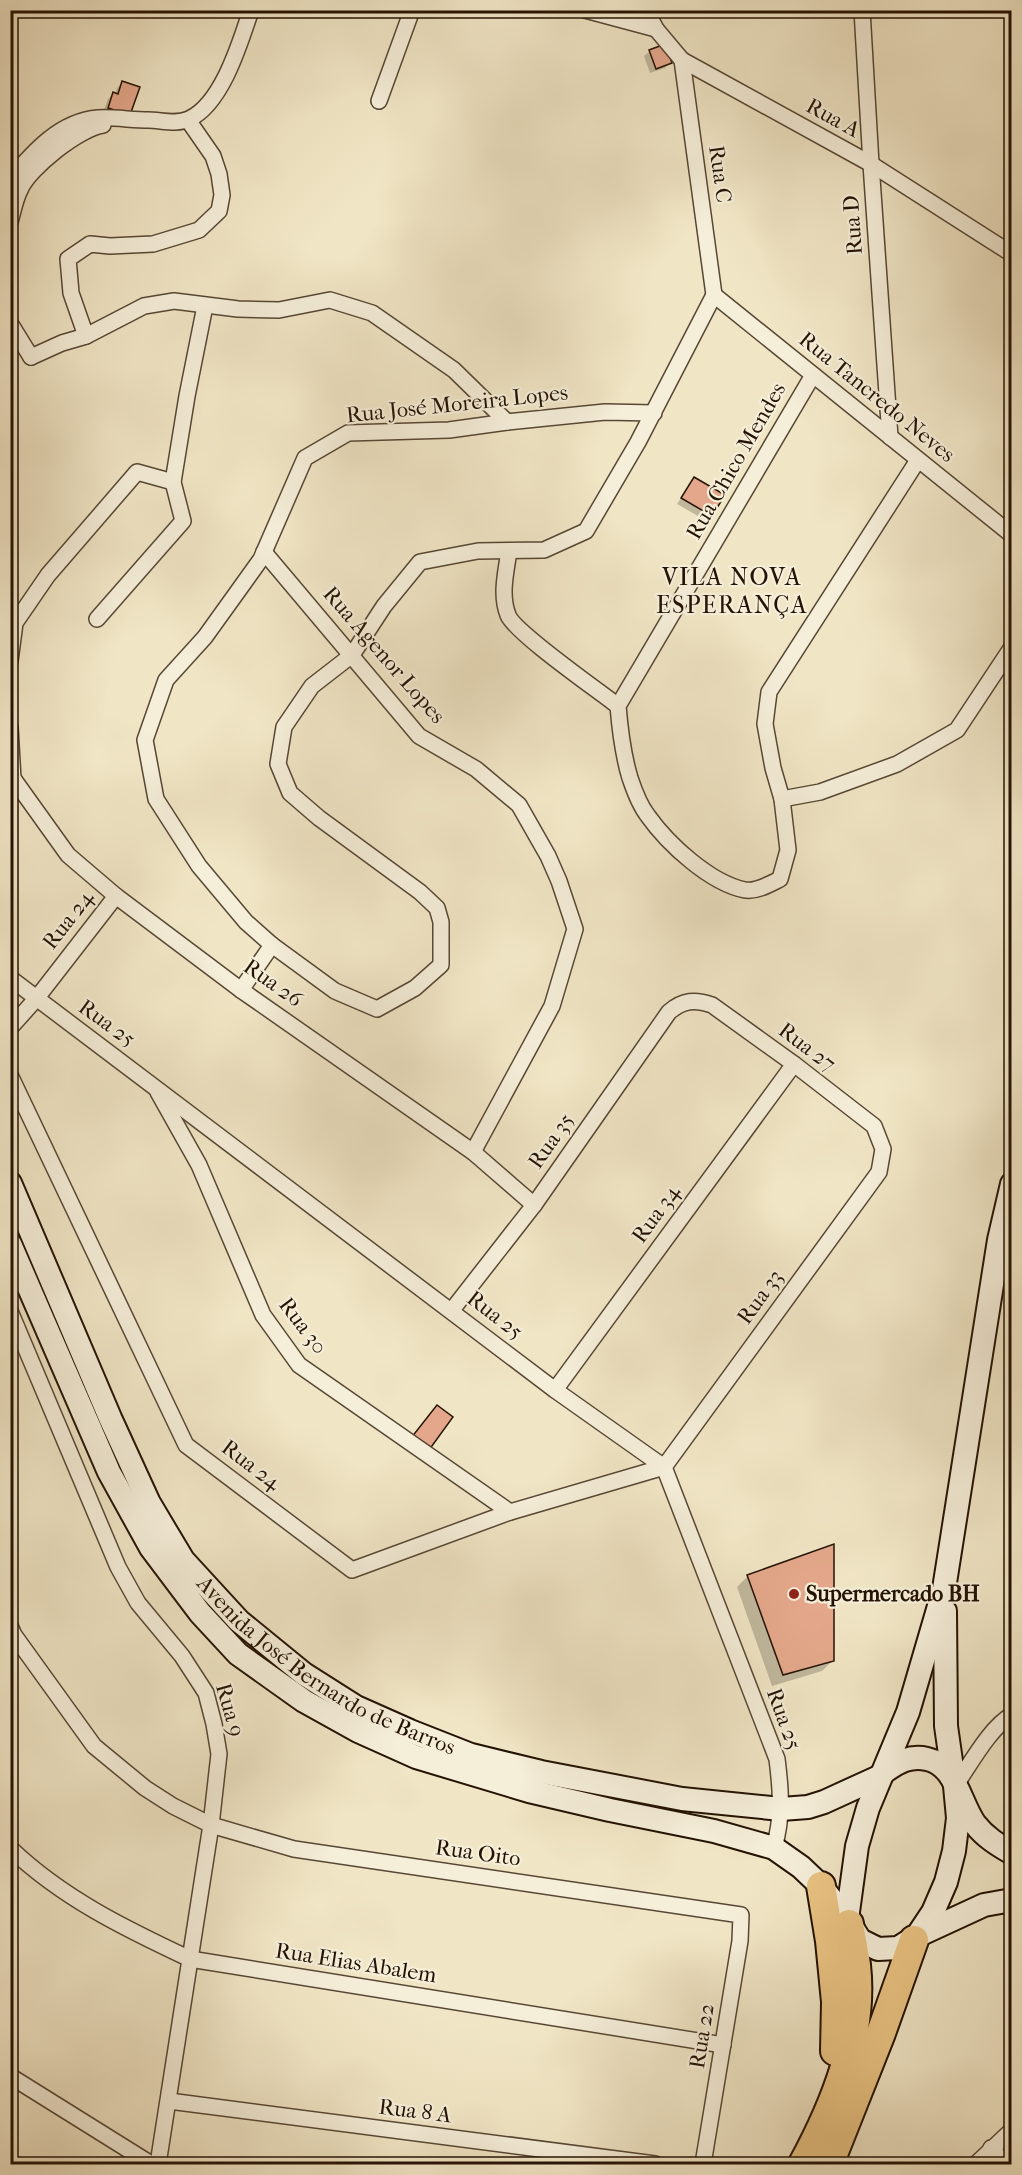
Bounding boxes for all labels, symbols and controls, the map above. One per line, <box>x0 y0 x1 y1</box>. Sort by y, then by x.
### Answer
street label: Rua A <box>802 93 865 144</box>
street label: Rua C <box>703 144 737 204</box>
street label: Rua D <box>838 194 868 256</box>
street label: Rua Tancredo Neves <box>794 326 960 468</box>
street label: Rua Chico Mendes <box>681 378 791 544</box>
street label: Rua José Moreira Lopes <box>345 379 569 429</box>
district label: VILA NOVA ESPERANÇA <box>656 563 808 619</box>
street label: Rua Agenor Lopes <box>317 581 451 729</box>
street label: Rua 24 <box>37 885 100 955</box>
street label: Rua 26 <box>238 953 308 1013</box>
street label: Rua 25 <box>74 994 140 1052</box>
street label: Rua 27 <box>773 1017 841 1077</box>
street label: Rua 35 <box>523 1108 579 1174</box>
street label: Rua 34 <box>626 1179 686 1248</box>
street label: Rua 33 <box>732 1265 788 1329</box>
street label: Rua 25 <box>462 1285 528 1345</box>
street label: Rua 30 <box>273 1293 333 1359</box>
street label: Rua 24 <box>216 1434 286 1496</box>
street label: Avenida José Bernardo de Barros <box>191 1570 459 1761</box>
place label: Supermercado BH <box>806 1581 980 1607</box>
marker: Supermercado BH <box>787 1587 801 1601</box>
street label: Rua 9 <box>210 1680 250 1740</box>
street label: Rua 25 <box>761 1685 807 1753</box>
street label: Rua Oito <box>434 1834 522 1872</box>
street label: Rua Elias Abalem <box>273 1937 439 1989</box>
street label: Rua 22 <box>684 2002 720 2070</box>
street label: Rua 8 A <box>377 2094 454 2128</box>

